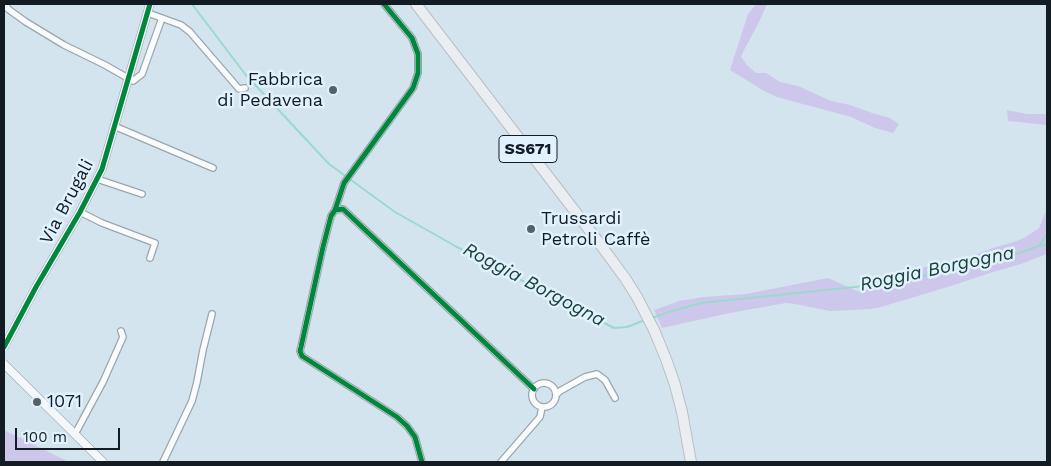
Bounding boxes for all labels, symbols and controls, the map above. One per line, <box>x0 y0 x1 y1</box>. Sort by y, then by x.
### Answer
place label: Fabbrica di Pedavena <box>217 69 323 112</box>
marker: Fabbrica di Pedavena <box>327 84 339 96</box>
road number: SS671 <box>499 136 557 162</box>
street label: Via Brugali <box>36 156 98 248</box>
place label: Trussardi Petroli Caffè <box>541 208 650 250</box>
marker: Trussardi Petroli Caffè <box>525 223 537 235</box>
water label: Roggia Borgogna <box>459 238 609 332</box>
water label: Roggia Borgogna <box>858 241 1016 297</box>
place label: 1071 <box>47 391 82 413</box>
marker: 1071 <box>31 396 43 408</box>
scale bar <box>18 418 122 450</box>
text: 100 m <box>23 428 67 446</box>

